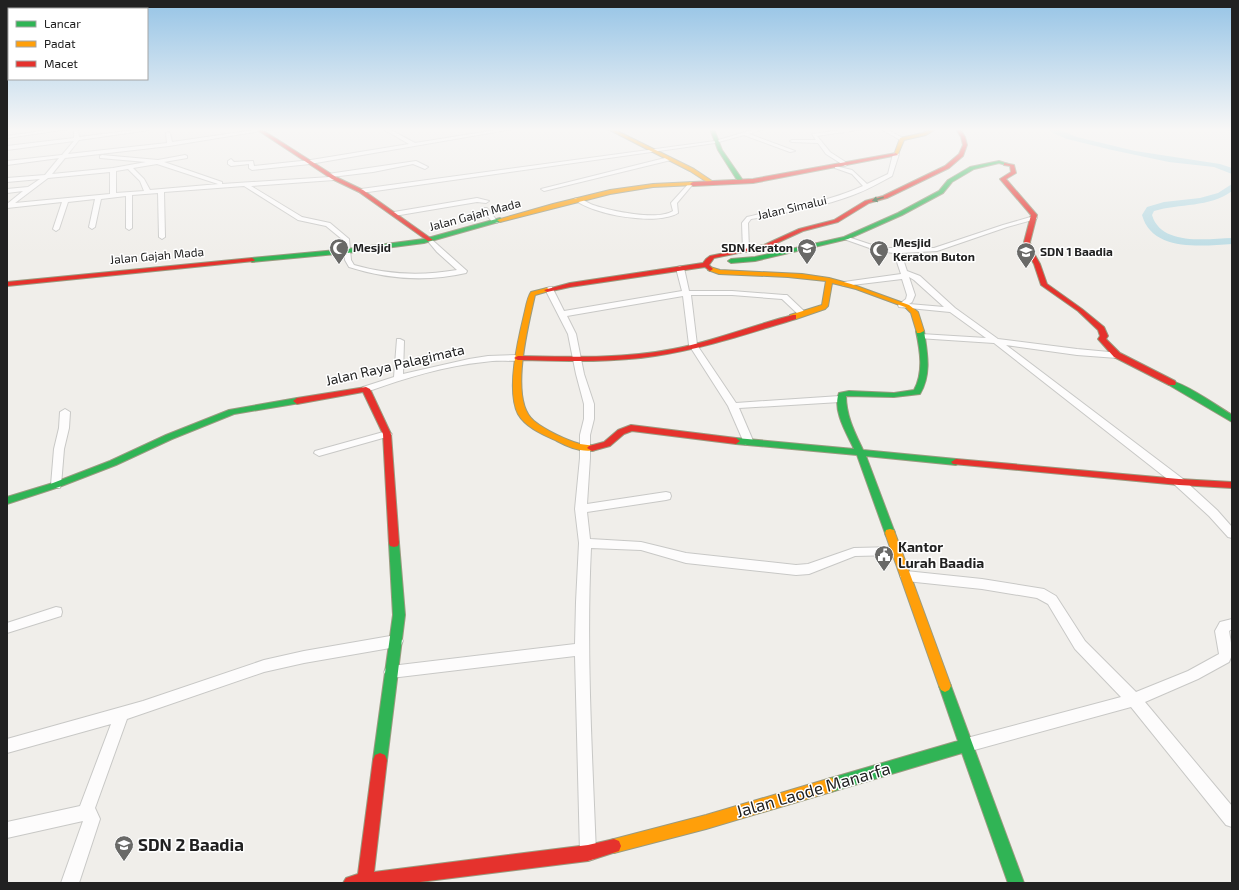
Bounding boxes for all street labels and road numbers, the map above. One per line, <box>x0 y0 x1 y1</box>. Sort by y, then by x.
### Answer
street label: Jalan Simalui <box>756 192 828 222</box>
street label: Jalan Gajah Mada <box>427 195 522 234</box>
street label: Jalan Gajah Mada <box>109 244 205 267</box>
street label: Jalan Raya Palagimata <box>324 340 466 389</box>
street label: Jalan Laode Manarfa <box>733 757 892 821</box>

